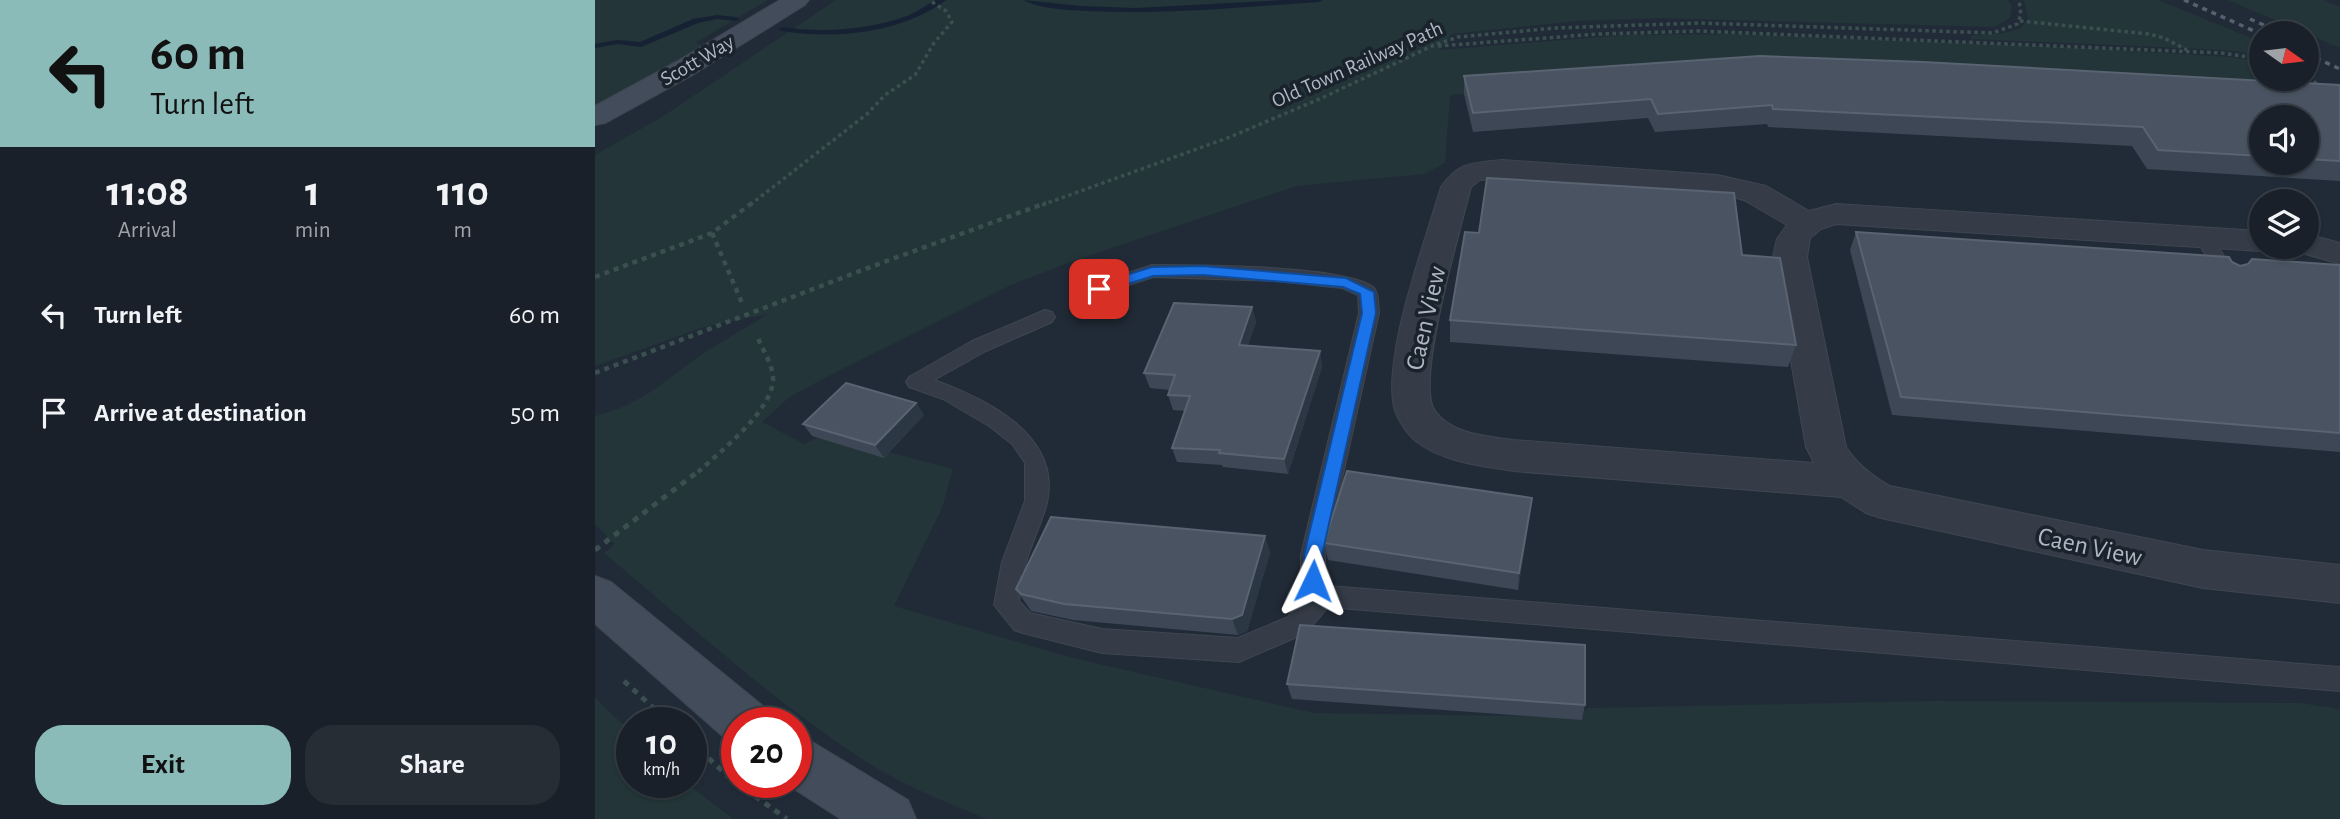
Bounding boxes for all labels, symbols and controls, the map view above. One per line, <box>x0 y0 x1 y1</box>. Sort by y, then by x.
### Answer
street label: Old Town Railway Path <box>1269 17 1446 112</box>
north arrow <box>2249 21 2319 91</box>
map controls <box>2249 21 2319 259</box>
icon: left <box>35 28 126 119</box>
text: 60 m <box>150 30 246 79</box>
street label: Scott Way <box>657 31 737 90</box>
text: Turn left <box>150 88 254 120</box>
button: sound <box>2249 105 2319 175</box>
text: 11:08 <box>106 171 189 213</box>
text: 1 <box>305 171 320 213</box>
text: 110 <box>437 171 489 213</box>
button: layers <box>2249 189 2319 259</box>
text: Arrival <box>118 219 177 242</box>
text: min <box>295 219 331 242</box>
text: m <box>454 219 472 242</box>
pin <box>1069 259 1129 319</box>
street label: Caen View <box>1401 263 1451 373</box>
icon: arrive <box>1080 270 1118 308</box>
icon: left <box>35 296 73 334</box>
text: Turn left <box>94 302 182 328</box>
text: 60 m <box>509 302 560 328</box>
icon: arrive <box>35 394 73 432</box>
text: Arrive at destination <box>94 400 307 426</box>
text: 50 m <box>510 400 560 426</box>
street label: Caen View <box>2035 523 2145 571</box>
position arrow <box>1276 544 1350 618</box>
speed limit sign: 20 <box>721 707 812 798</box>
button: Exit <box>35 725 291 805</box>
button: Share <box>305 725 560 805</box>
text: 10 <box>646 726 677 761</box>
text: km/h <box>643 761 680 779</box>

